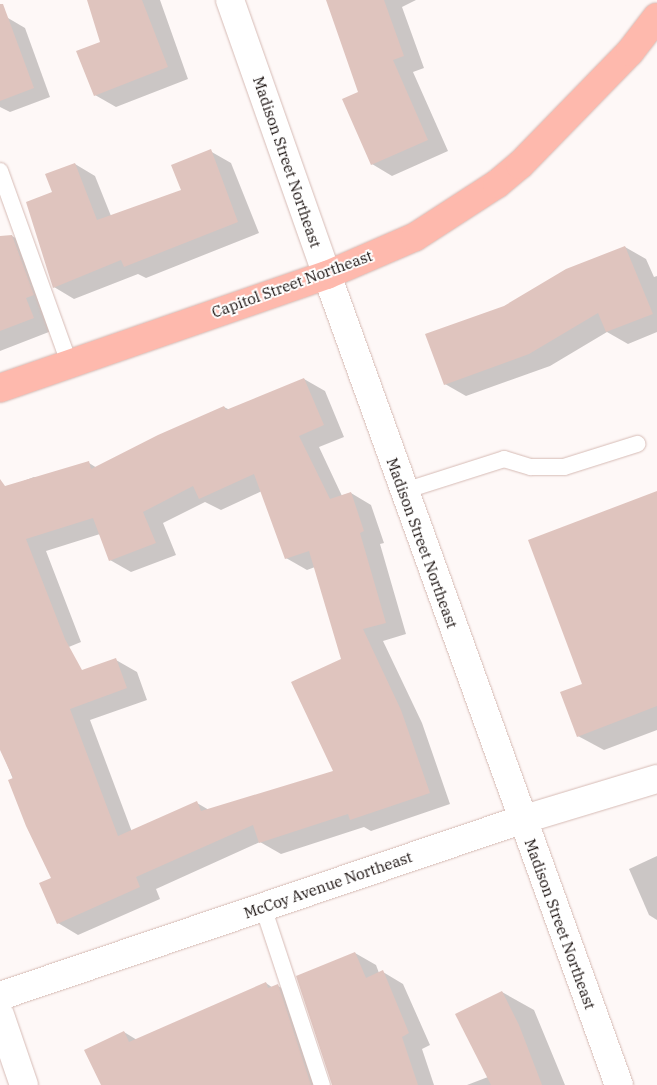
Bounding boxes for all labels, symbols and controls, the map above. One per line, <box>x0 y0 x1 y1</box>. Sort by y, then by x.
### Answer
street label: Madison Street Northeast <box>249 74 325 250</box>
street label: Capitol Street Northeast <box>209 247 375 321</box>
street label: Madison Street Northeast <box>383 455 461 631</box>
street label: Madison Street Northeast <box>521 836 599 1012</box>
street label: McCoy Avenue Northeast <box>241 848 415 922</box>

